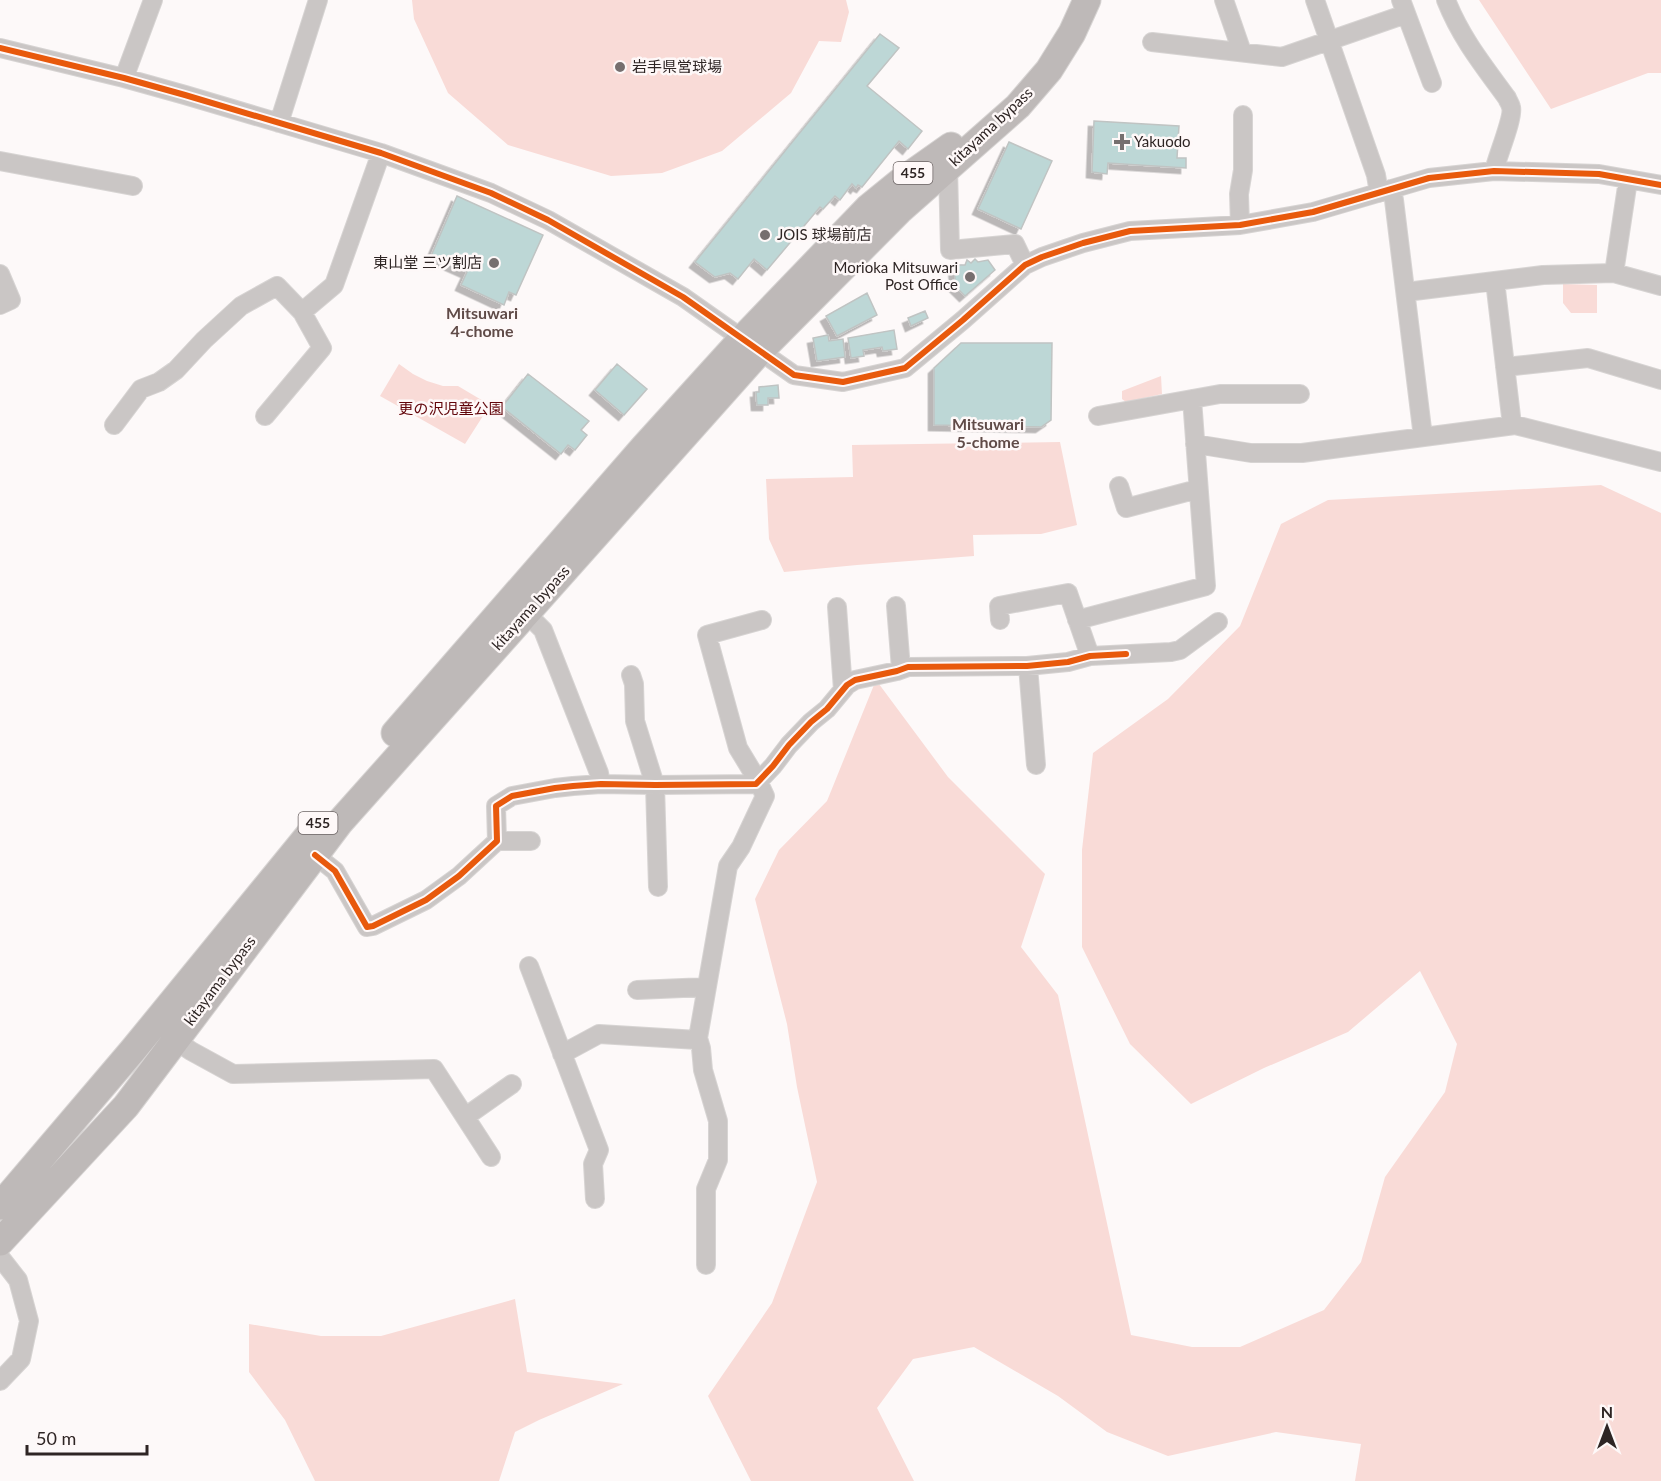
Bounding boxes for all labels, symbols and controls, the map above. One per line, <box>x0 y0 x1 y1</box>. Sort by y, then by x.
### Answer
place label: 岩手県営球場 <box>632 57 722 75</box>
marker: 岩手県営球場 <box>613 60 627 74</box>
street label: kitayama bypass <box>945 83 1036 169</box>
place label: Yakuodo <box>1134 132 1191 150</box>
marker: Yakuodo <box>1115 135 1129 149</box>
road number: 455 <box>894 162 932 184</box>
place label: JOIS 球場前店 <box>777 225 872 243</box>
marker: JOIS 球場前店 <box>758 228 772 242</box>
place label: 東山堂 三ツ割店 <box>373 253 482 271</box>
marker: 東山堂 三ツ割店 <box>487 256 501 270</box>
place label: Morioka Mitsuwari Post Office <box>833 258 958 293</box>
marker: Morioka Mitsuwari Post Office <box>963 270 977 284</box>
district label: Mitsuwari 4-chome <box>446 303 518 340</box>
park label: 更の沢児童公園 <box>398 399 504 417</box>
district label: Mitsuwari 5-chome <box>952 414 1024 451</box>
street label: kitayama bypass <box>488 561 573 653</box>
road number: 455 <box>298 812 338 834</box>
street label: kitayama bypass <box>180 932 259 1029</box>
north arrow <box>1577 1397 1637 1457</box>
text: N <box>1601 1402 1613 1421</box>
scale bar <box>27 1418 147 1456</box>
text: 50 m <box>36 1427 76 1449</box>

